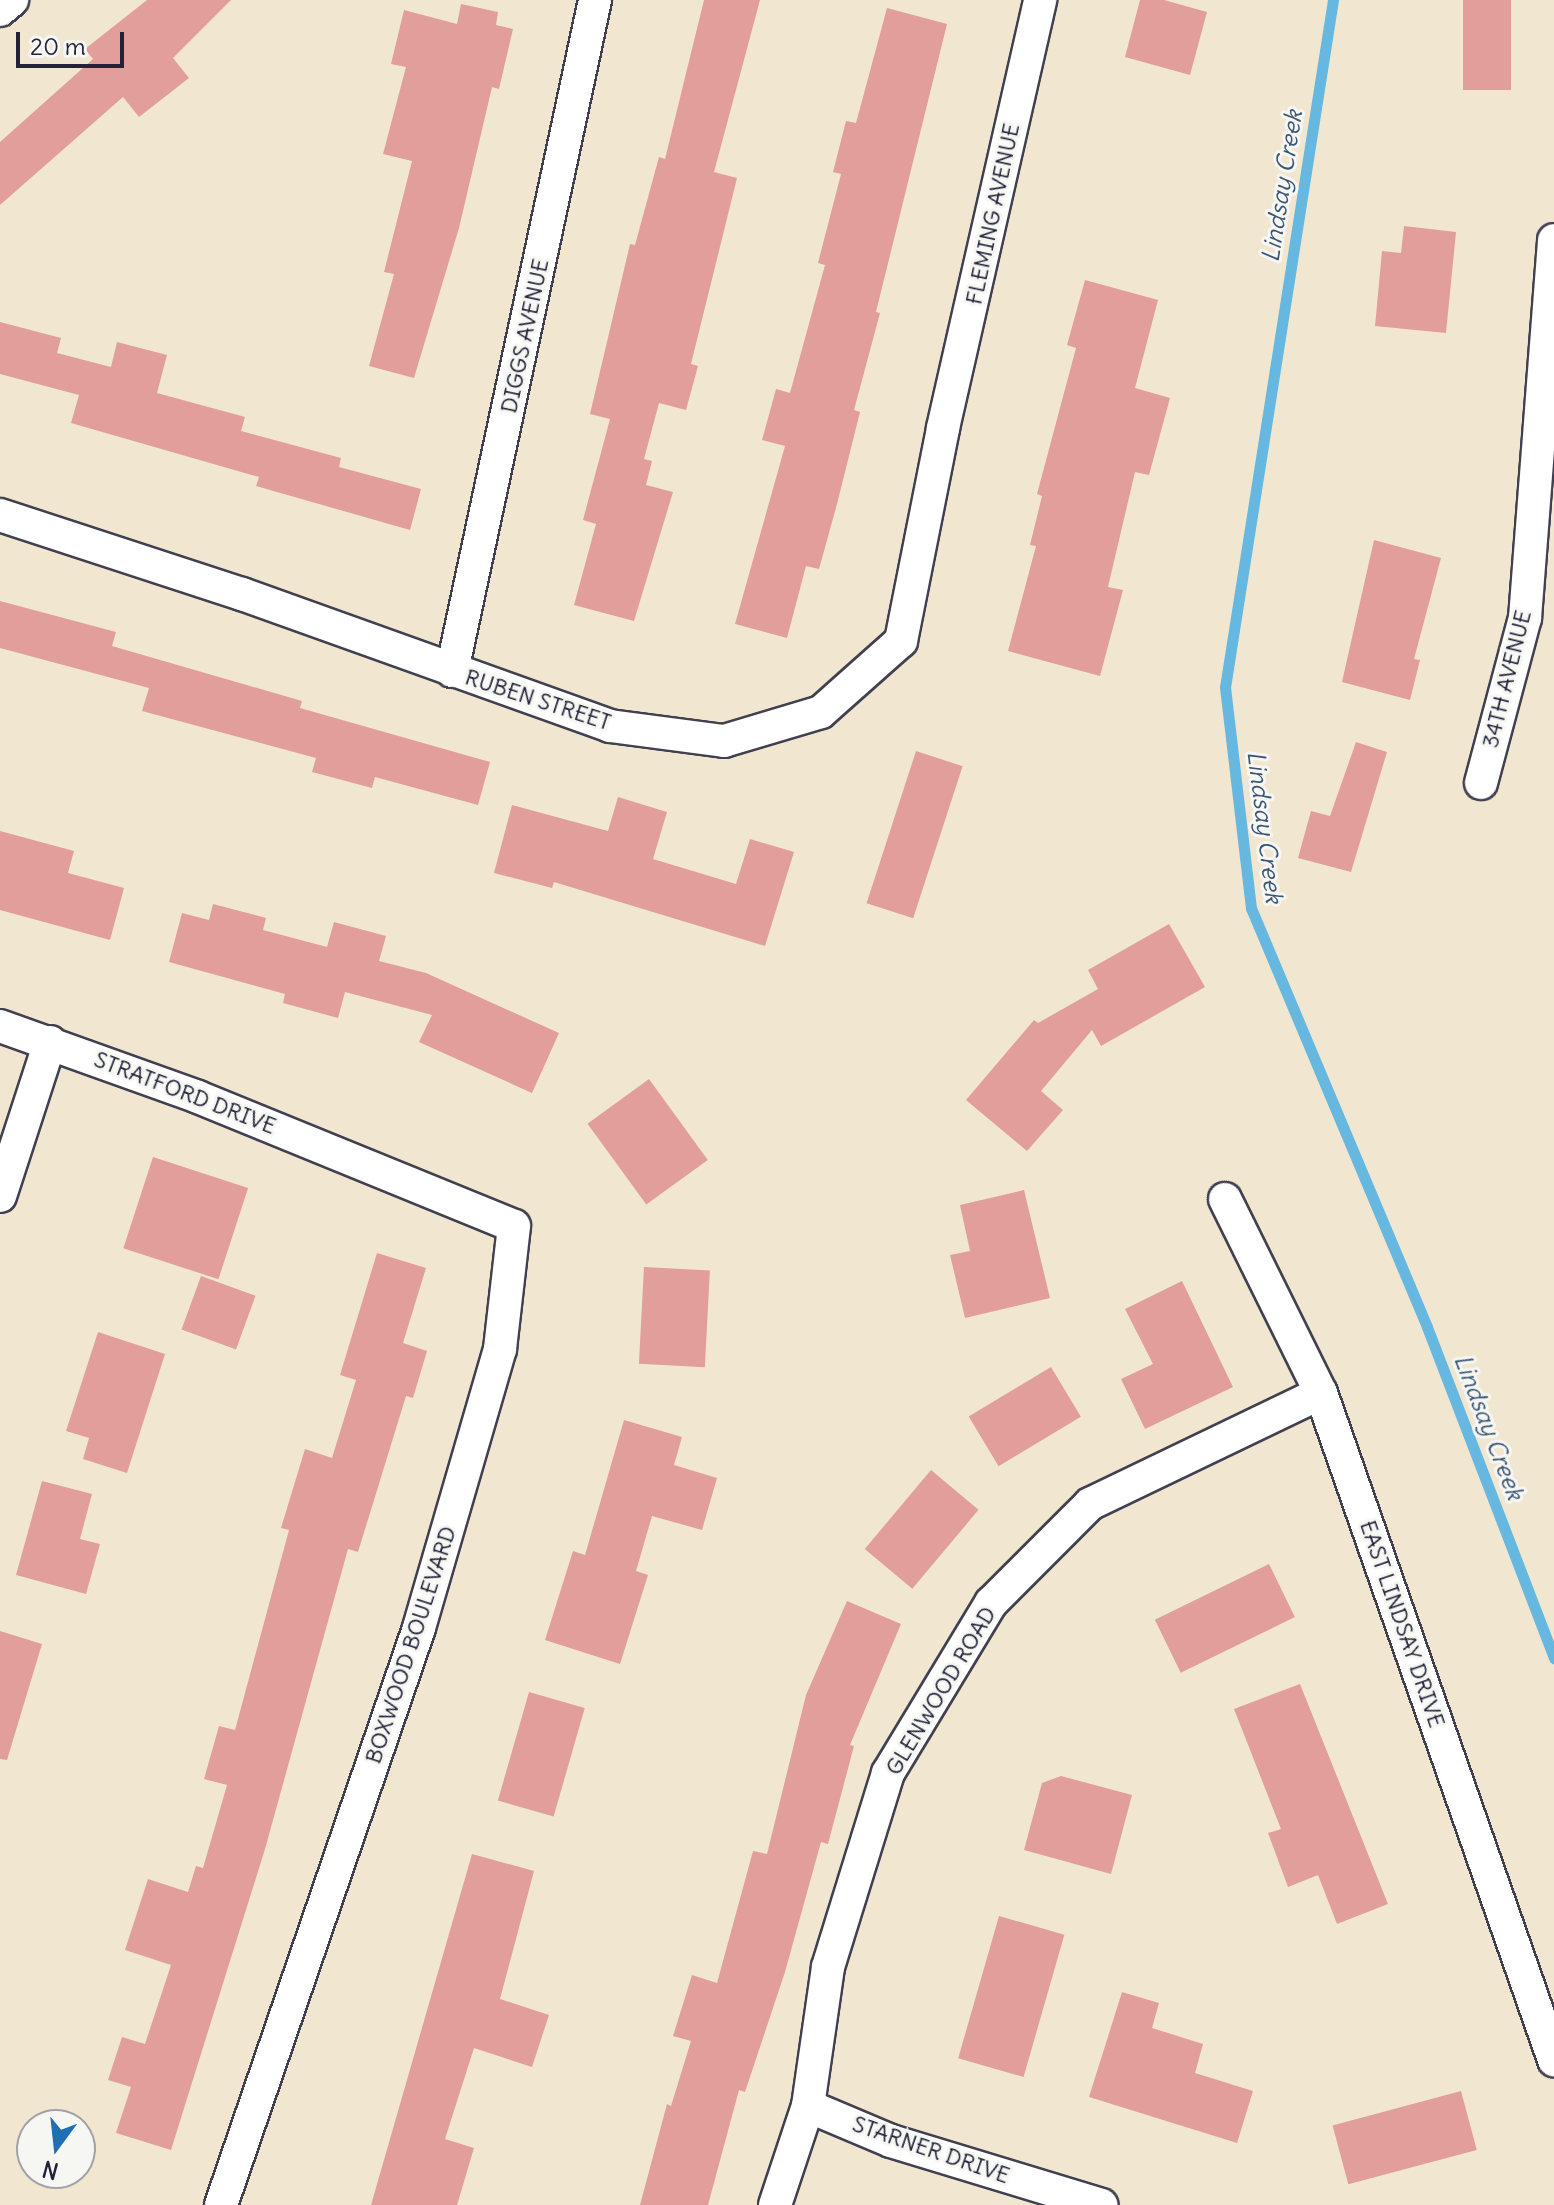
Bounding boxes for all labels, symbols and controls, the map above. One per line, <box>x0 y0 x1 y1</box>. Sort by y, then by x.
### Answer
scale bar <box>20 16 128 66</box>
text: 20 m <box>30 31 86 61</box>
water label: Lindsay Creek <box>1256 108 1308 264</box>
street label: FLEMING AVENUE <box>961 121 1025 307</box>
street label: DIGGS AVENUE <box>496 257 554 415</box>
street label: 34TH AVENUE <box>1477 608 1537 750</box>
street label: RUBEN STREET <box>462 664 614 736</box>
water label: Lindsay Creek <box>1241 749 1289 905</box>
street label: STRATFORD DRIVE <box>90 1046 280 1140</box>
water label: Lindsay Creek <box>1448 1350 1530 1504</box>
street label: EAST LINDSAY DRIVE <box>1354 1517 1450 1731</box>
street label: BOXWOOD BOULEVARD <box>360 1523 462 1767</box>
street label: GLENWOOD ROAD <box>880 1602 1002 1780</box>
north arrow <box>16 2109 96 2189</box>
street label: STARNER DRIVE <box>849 2111 1013 2189</box>
text: N <box>39 2155 61 2186</box>

